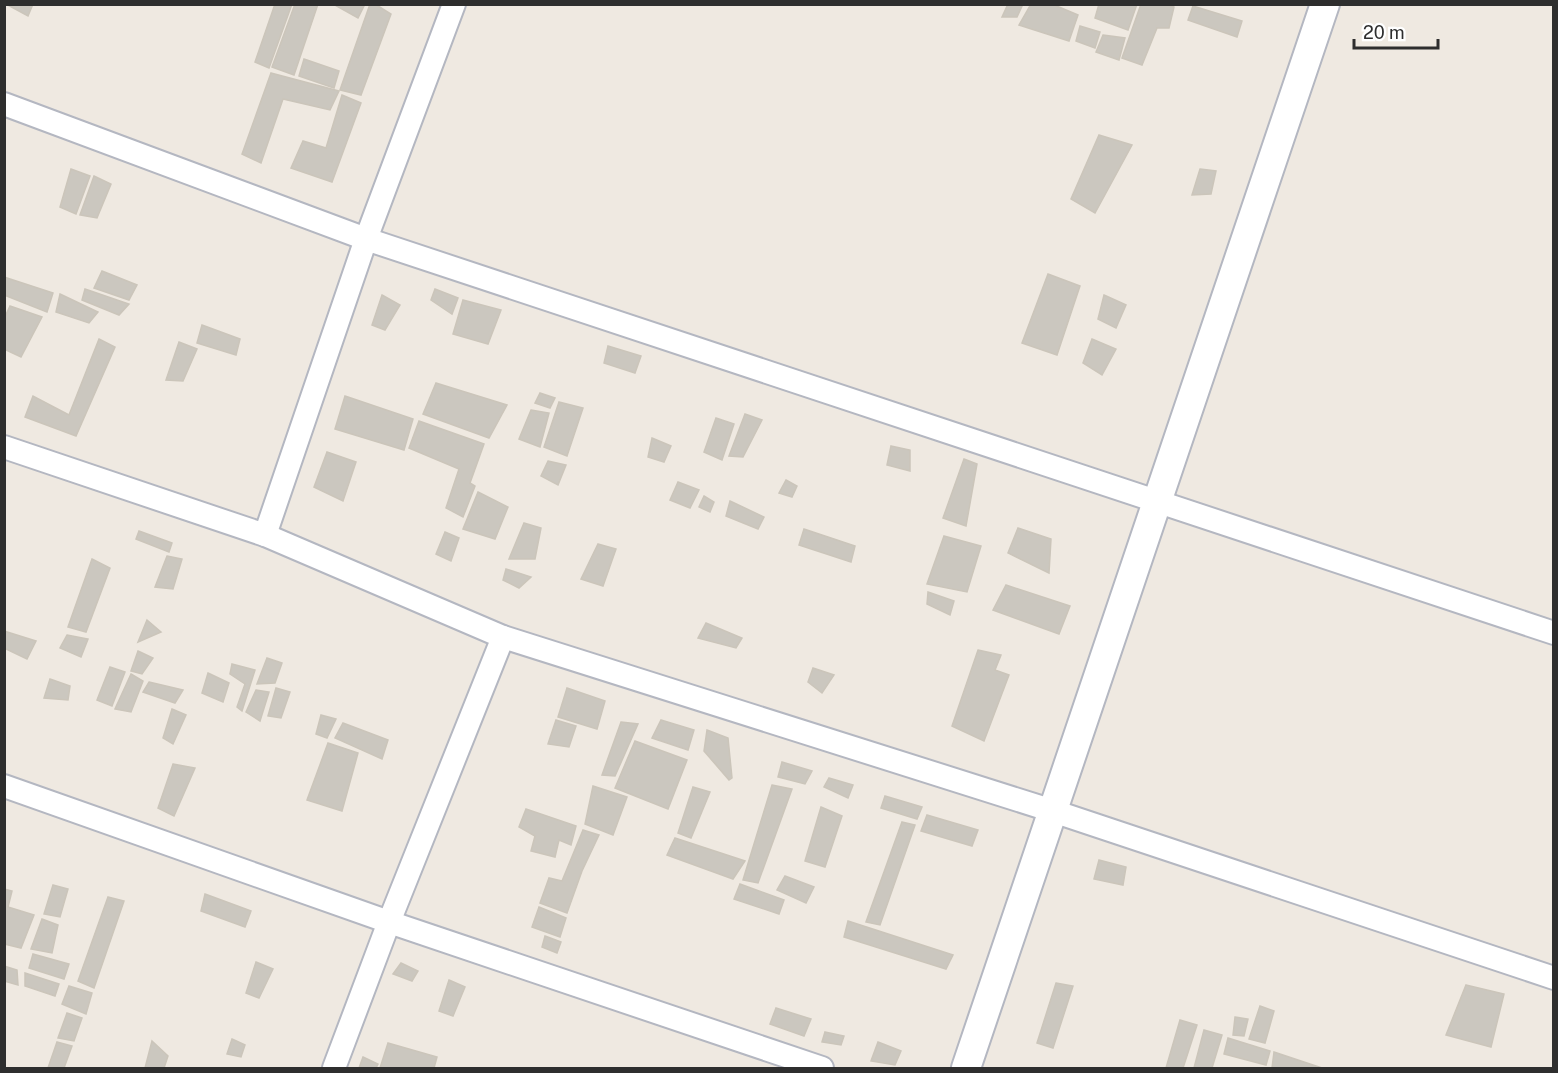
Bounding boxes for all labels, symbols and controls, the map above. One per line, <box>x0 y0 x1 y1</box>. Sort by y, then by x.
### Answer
scale bar <box>1354 12 1438 50</box>
text: 20 m <box>1363 22 1405 43</box>

